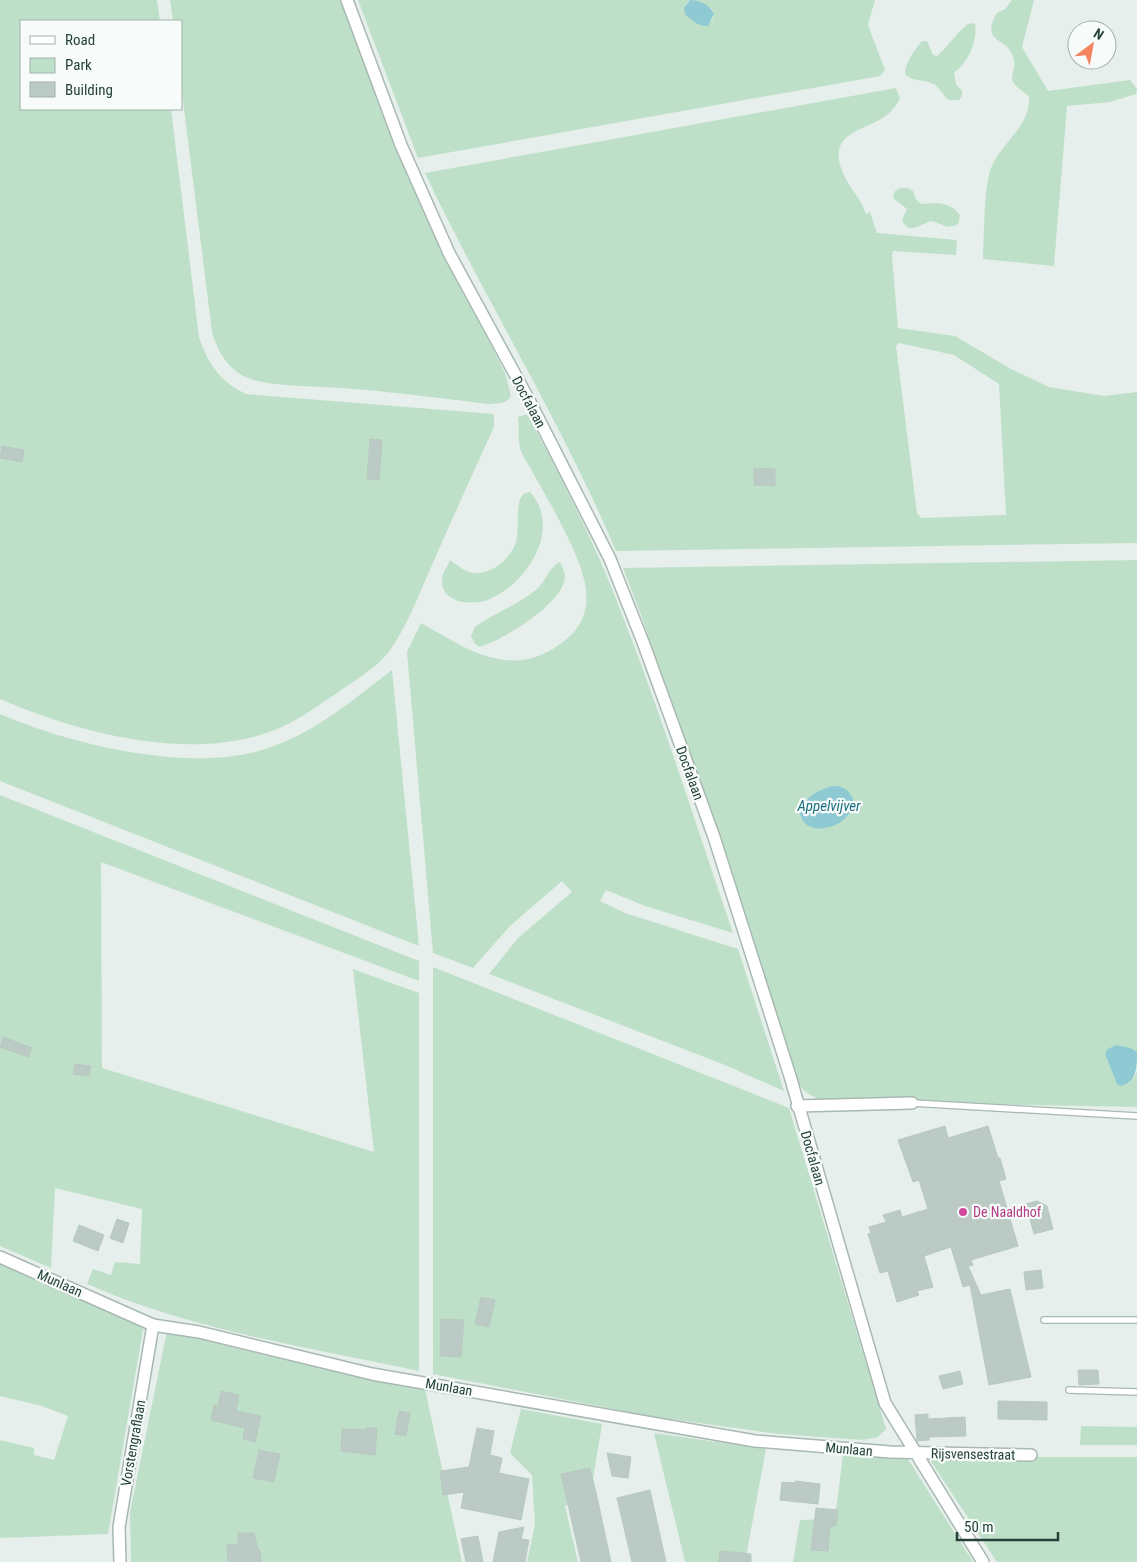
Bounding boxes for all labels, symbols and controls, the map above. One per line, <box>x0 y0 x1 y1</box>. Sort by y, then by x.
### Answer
legend <box>20 20 182 110</box>
north arrow <box>1067 20 1117 70</box>
text: N <box>1091 25 1107 43</box>
text: Road <box>65 31 95 49</box>
text: Park <box>65 56 92 74</box>
text: Building <box>65 81 113 99</box>
street label: Docfalaan <box>509 374 549 430</box>
street label: Docfalaan <box>673 744 707 802</box>
water label: Appelvijver <box>796 797 861 815</box>
street label: Docfalaan <box>798 1129 828 1187</box>
place label: De Naaldhof <box>973 1204 1042 1220</box>
marker: De Naaldhof <box>957 1206 969 1218</box>
street label: Munlaan <box>35 1266 85 1300</box>
street label: Munlaan <box>424 1375 474 1399</box>
street label: Vorstengraflaan <box>118 1398 148 1488</box>
street label: Munlaan <box>825 1439 873 1459</box>
street label: Rijsvensestraat <box>931 1445 1015 1463</box>
scale bar <box>957 1510 1058 1542</box>
text: 50 m <box>964 1518 994 1536</box>

